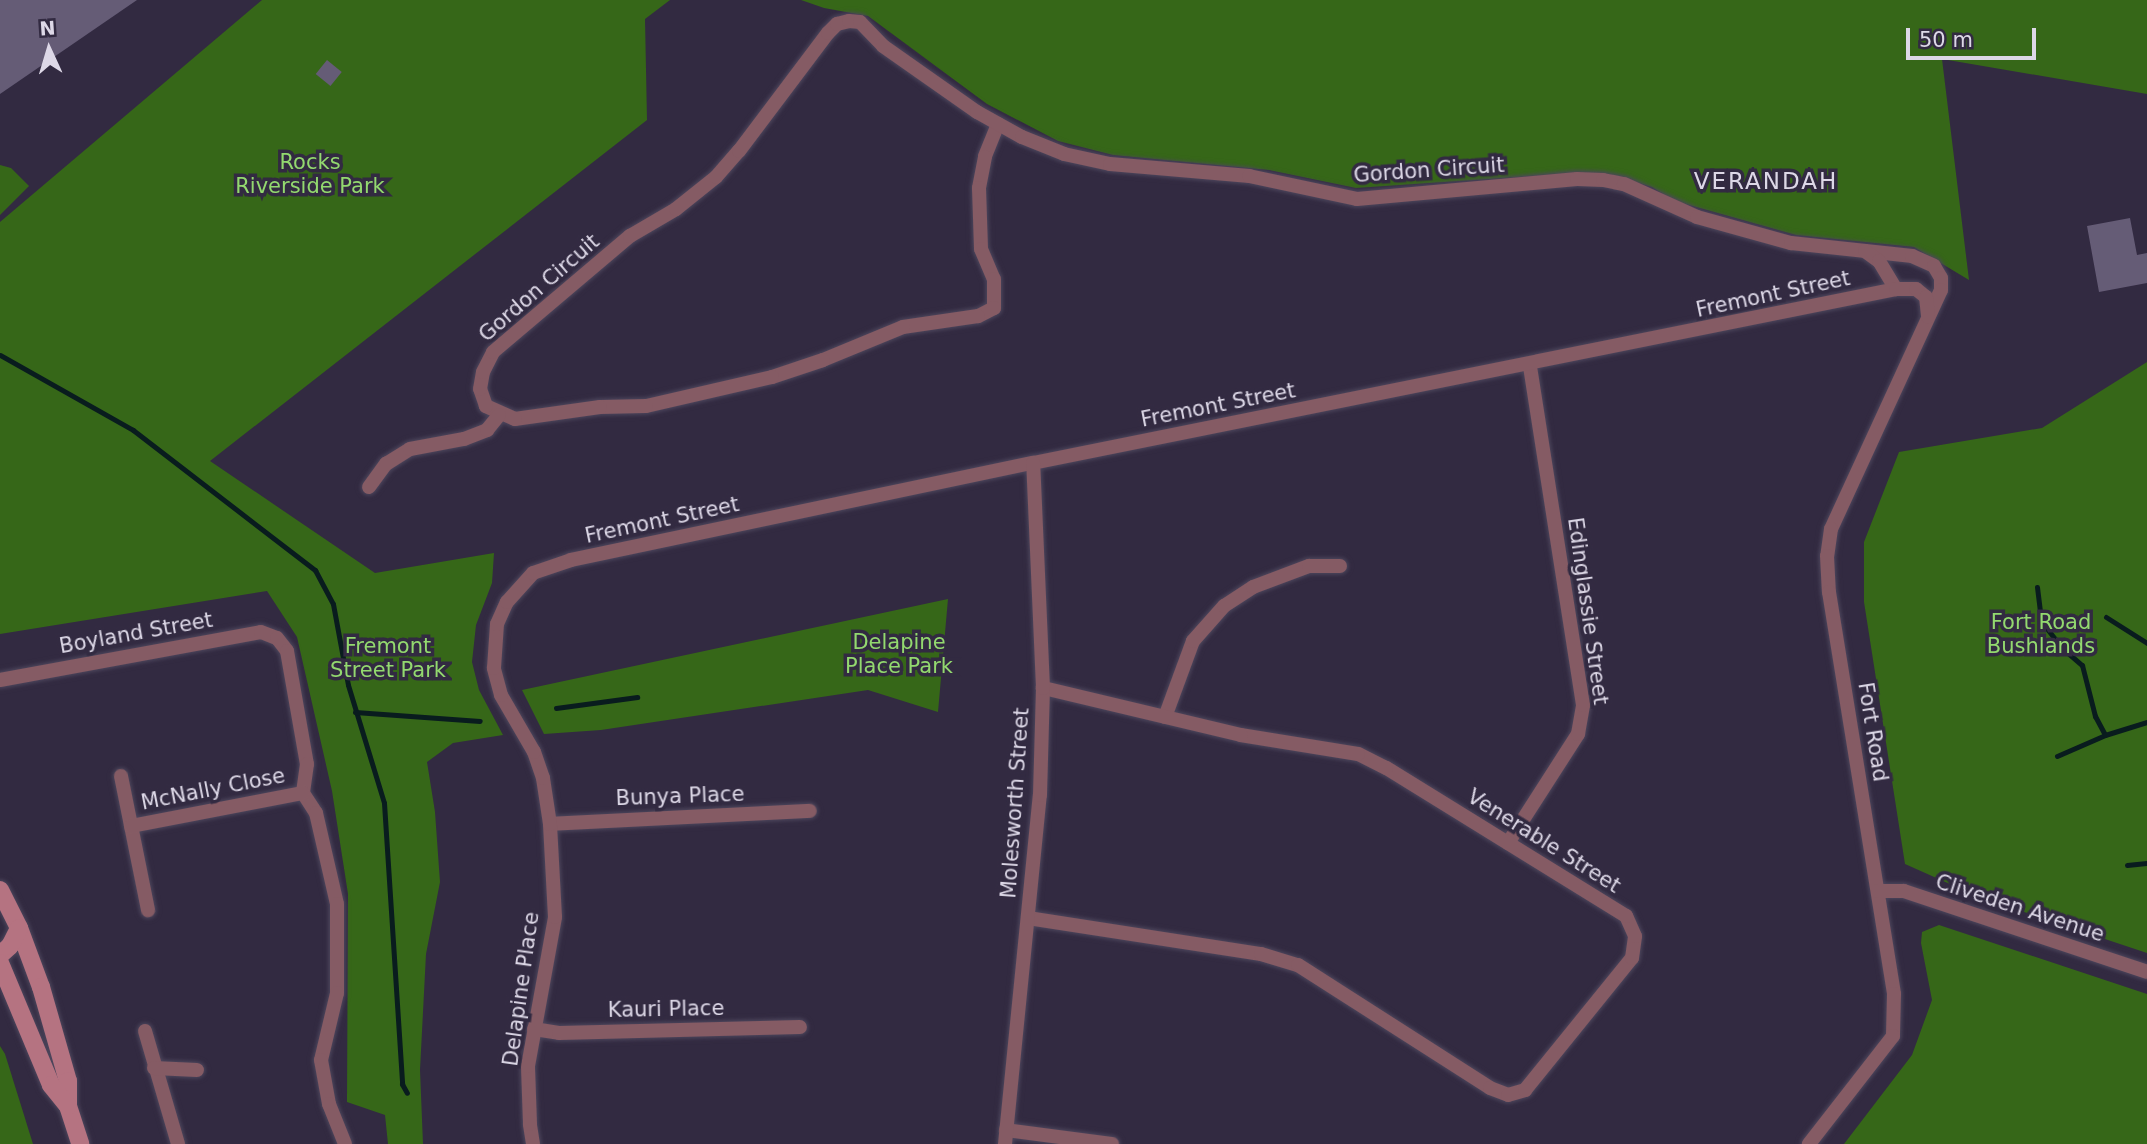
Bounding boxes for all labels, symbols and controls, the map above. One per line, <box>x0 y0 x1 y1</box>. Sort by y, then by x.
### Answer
north arrow <box>14 14 84 84</box>
scale bar <box>1909 14 2038 58</box>
text: N <box>39 17 56 40</box>
text: 50 m <box>1919 28 1973 52</box>
park label: Rocks Riverside Park <box>235 149 385 199</box>
street label: Gordon Circuit <box>1353 152 1505 188</box>
district label: VERANDAH <box>1695 167 1837 195</box>
street label: Gordon Circuit <box>474 229 604 347</box>
street label: Fremont Street <box>1694 265 1852 323</box>
street label: Fremont Street <box>1139 378 1297 432</box>
street label: Fremont Street <box>583 491 741 549</box>
street label: Edinglassie Street <box>1562 516 1614 706</box>
street label: Boyland Street <box>57 607 215 659</box>
park label: Fort Road Bushlands <box>1987 609 2095 659</box>
park label: Delapine Place Park <box>845 629 953 679</box>
park label: Fremont Street Park <box>330 633 446 683</box>
street label: Fort Road <box>1853 680 1893 784</box>
street label: Molesworth Street <box>996 707 1034 899</box>
street label: McNally Close <box>139 763 287 815</box>
street label: Bunya Place <box>615 781 745 811</box>
street label: Venerable Street <box>1463 784 1625 898</box>
street label: Cliveden Avenue <box>1932 869 2108 947</box>
street label: Delapine Place <box>498 910 544 1068</box>
street label: Kauri Place <box>608 995 724 1023</box>

